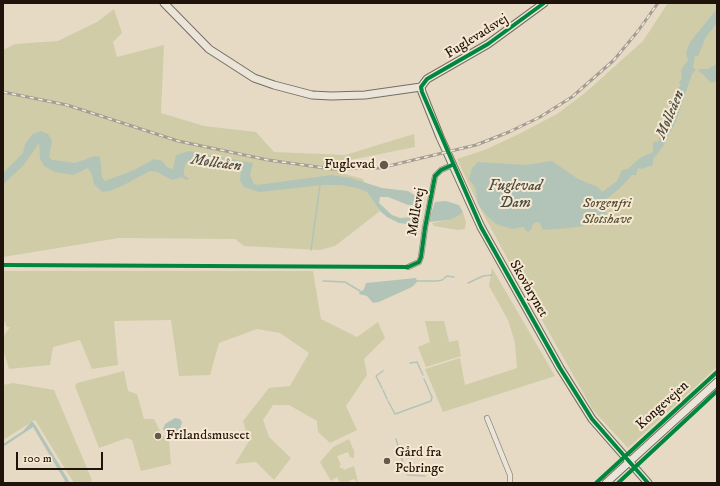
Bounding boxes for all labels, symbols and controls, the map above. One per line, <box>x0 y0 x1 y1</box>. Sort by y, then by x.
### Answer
street label: Fuglevadsvej <box>443 11 511 63</box>
water label: Mølleåen <box>653 88 689 142</box>
water label: Mølleåen <box>190 152 242 176</box>
place label: Fuglevad <box>324 157 375 173</box>
marker: Fuglevad <box>378 159 390 171</box>
water label: Fuglevad Dam <box>488 178 542 213</box>
street label: Møllevej <box>404 187 430 237</box>
park label: Sorgenfri Slotshave <box>582 196 632 228</box>
street label: Skovbrynet <box>505 258 551 320</box>
street label: Kongevejen <box>633 378 693 434</box>
place label: Frilandsmuseet <box>166 428 250 444</box>
marker: Frilandsmuseet <box>153 431 163 441</box>
scale bar <box>18 444 105 470</box>
place label: Gård fra Pebringe <box>395 445 444 478</box>
text: 100 m <box>23 451 52 466</box>
marker: Gård fra Pebringe <box>382 456 392 466</box>

